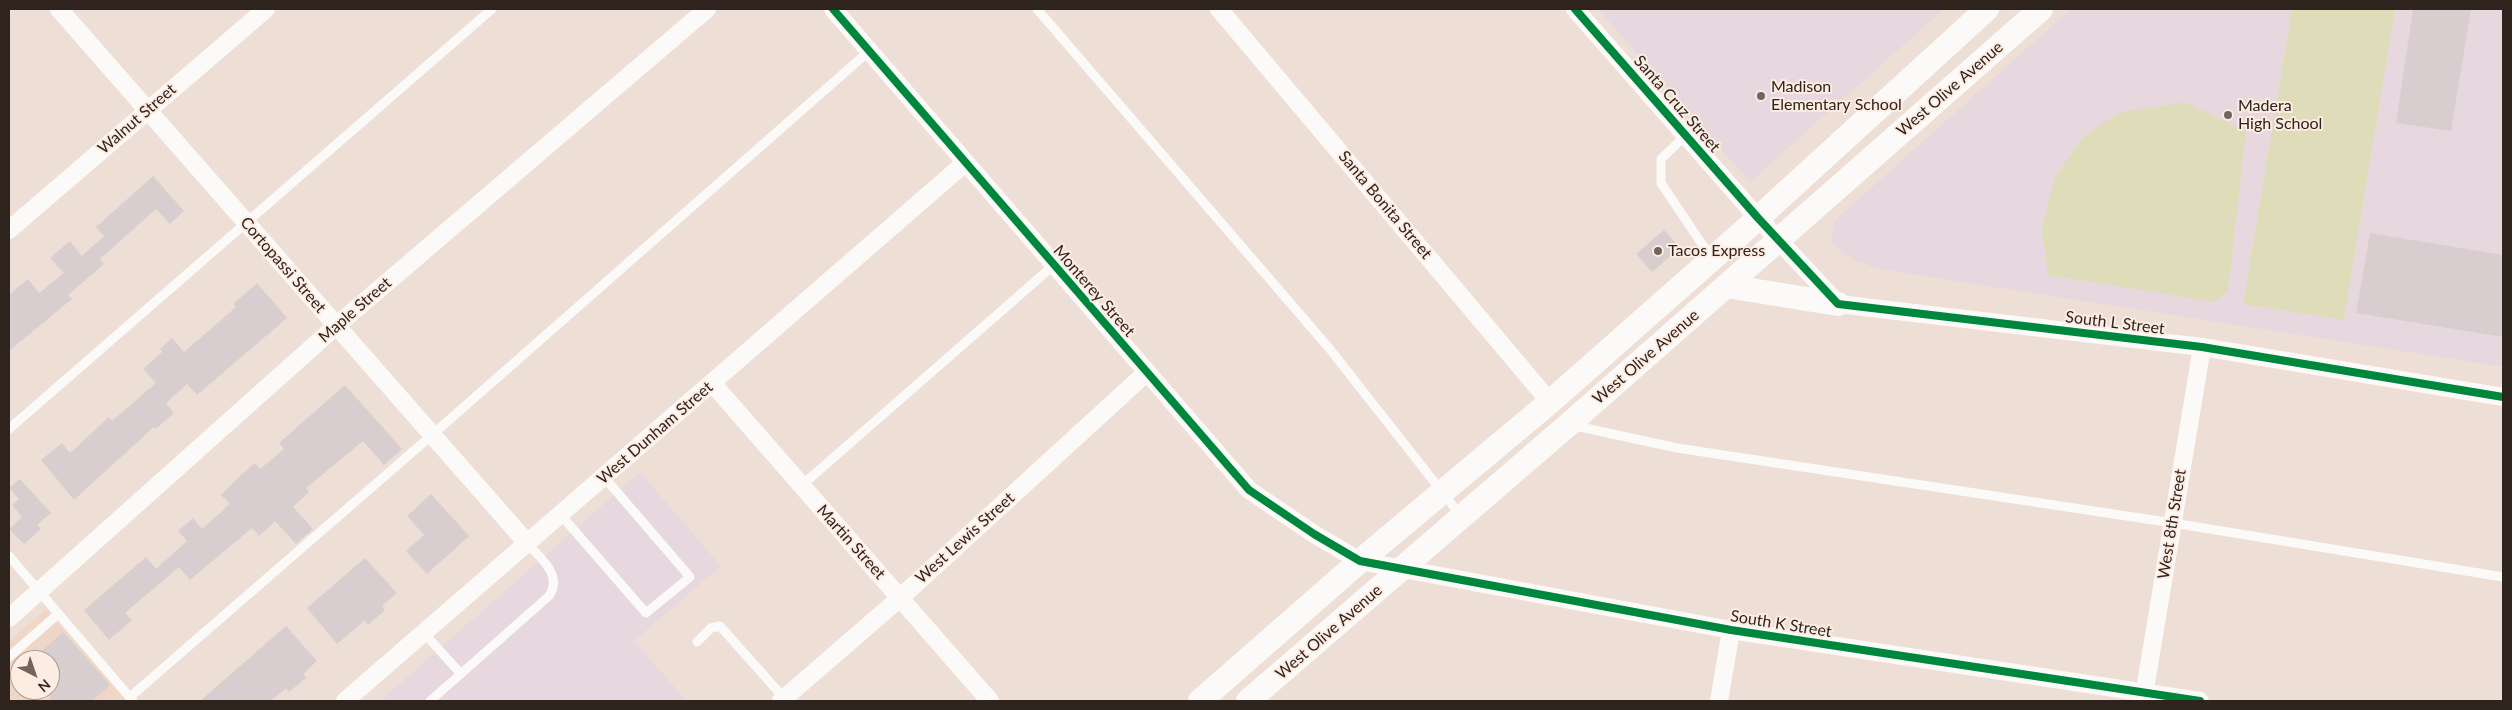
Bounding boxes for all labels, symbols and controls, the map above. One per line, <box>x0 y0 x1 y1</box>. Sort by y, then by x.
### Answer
street label: West Olive Avenue <box>1893 38 2007 140</box>
street label: Santa Cruz Street <box>1630 52 1724 156</box>
place label: Madison Elementary School <box>1771 77 1902 115</box>
street label: Walnut Street <box>94 80 180 158</box>
marker: Madison Elementary School <box>1755 90 1767 102</box>
place label: Madera High School <box>2238 96 2322 134</box>
marker: Madera High School <box>2222 109 2234 121</box>
street label: Santa Bonita Street <box>1334 147 1436 263</box>
street label: Cortopassi Street <box>236 213 330 317</box>
street label: Monterey Street <box>1049 241 1139 341</box>
place label: Tacos Express <box>1668 241 1765 261</box>
marker: Tacos Express <box>1652 245 1664 257</box>
street label: Maple Street <box>315 273 395 347</box>
street label: West Olive Avenue <box>1589 306 1703 408</box>
street label: South L Street <box>2064 307 2166 339</box>
street label: West Dunham Street <box>593 378 717 488</box>
street label: West 8th Street <box>2154 468 2190 580</box>
street label: West Lewis Street <box>912 489 1018 587</box>
street label: Martin Street <box>813 501 889 583</box>
street label: West Olive Avenue <box>1272 581 1386 683</box>
street label: South K Street <box>1729 607 1833 641</box>
north arrow <box>10 650 60 700</box>
text: N <box>35 676 54 696</box>

